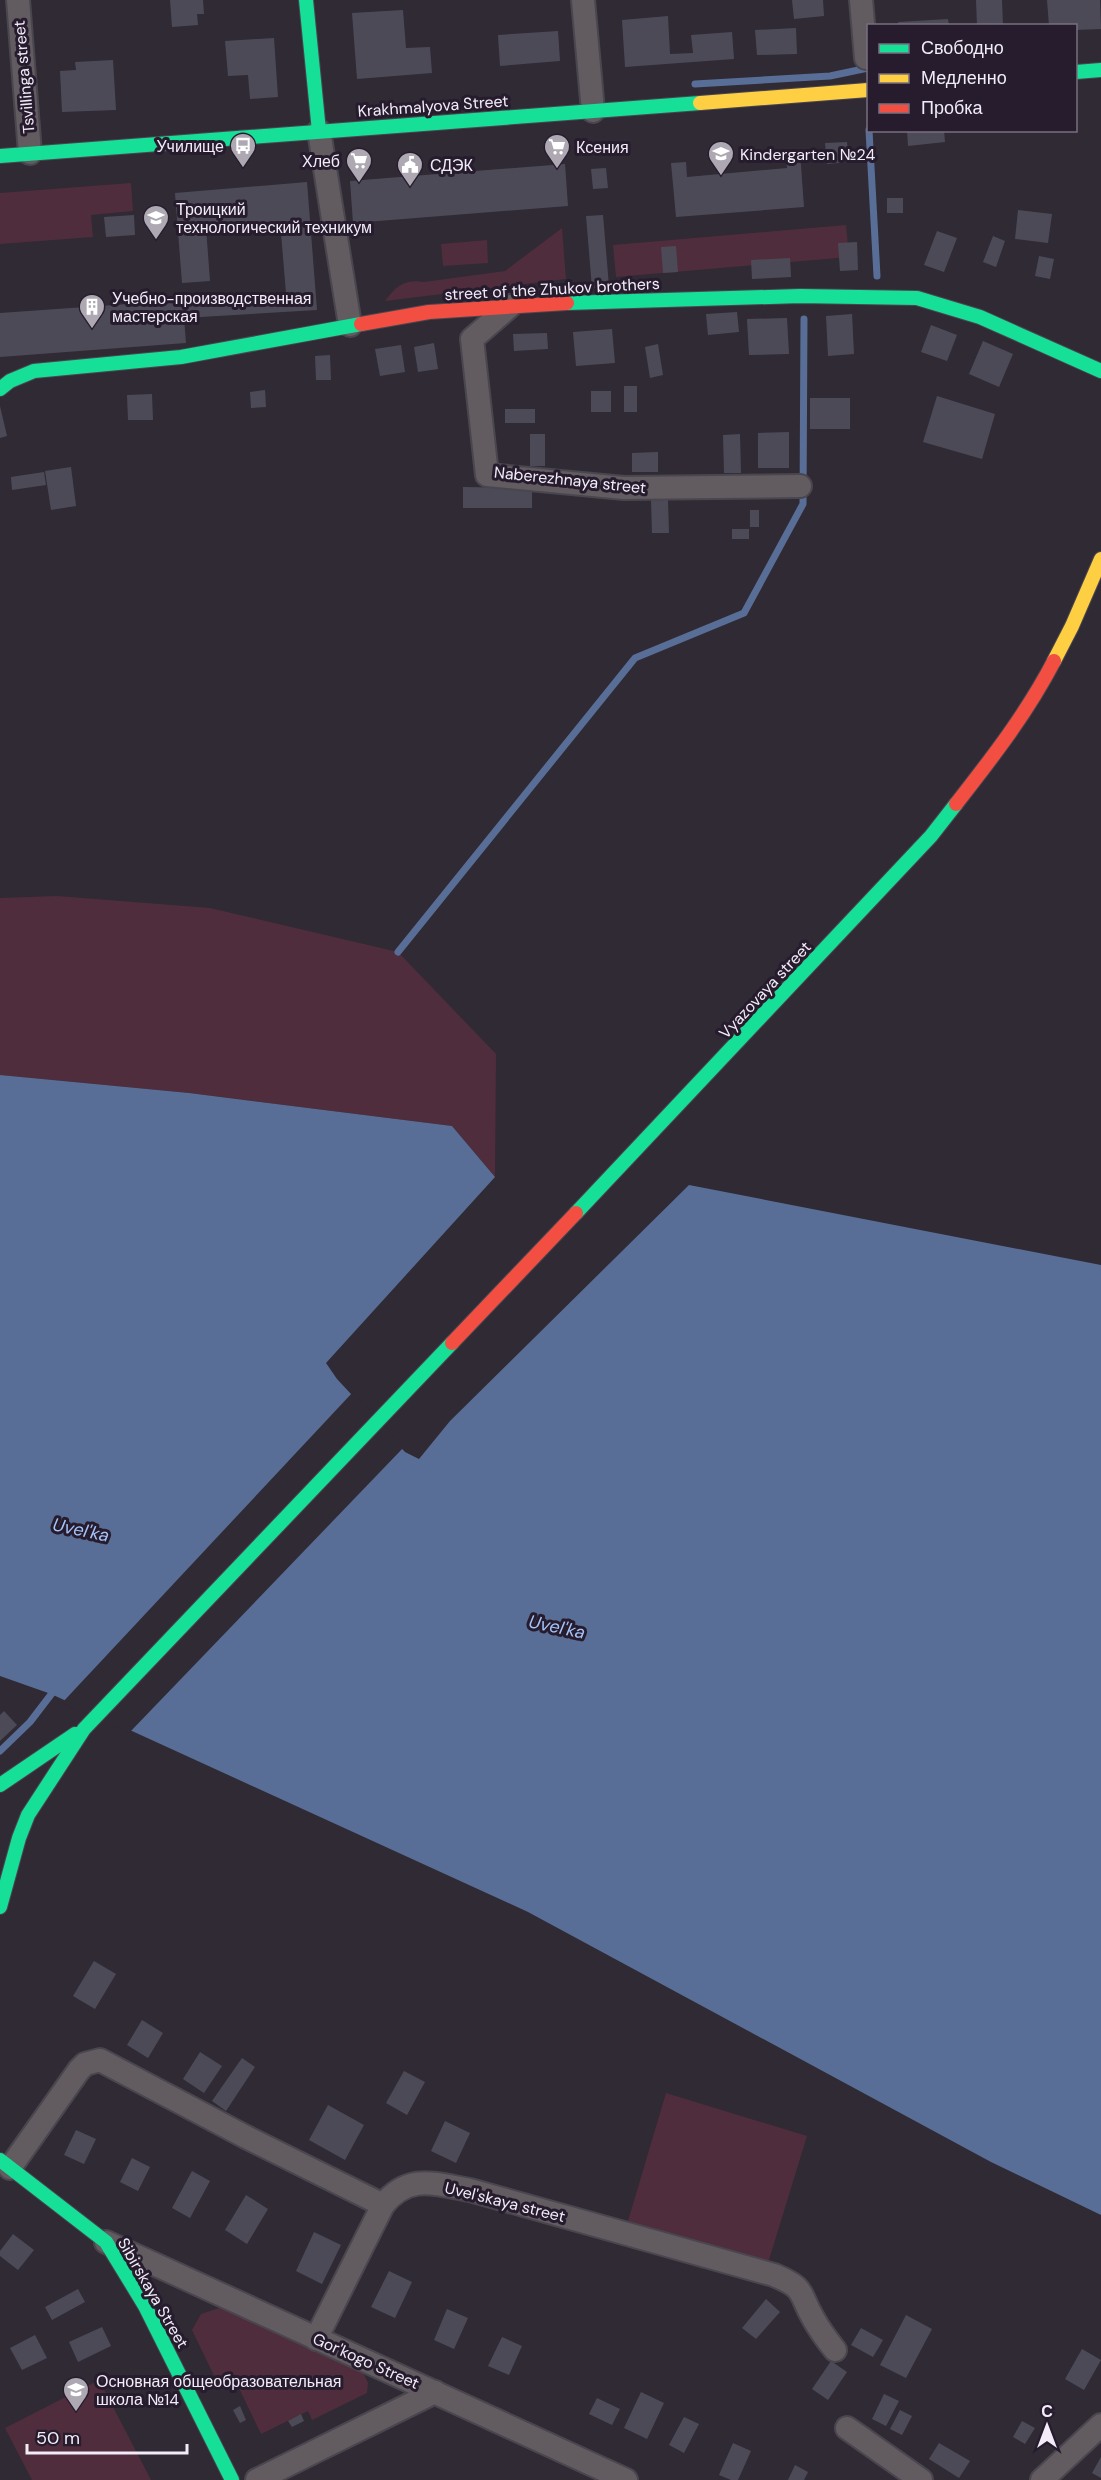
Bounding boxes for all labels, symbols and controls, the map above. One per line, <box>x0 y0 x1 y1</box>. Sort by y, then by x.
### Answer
street label: Tsvillinga street <box>9 20 39 134</box>
legend <box>867 24 1077 132</box>
text: Свободно <box>921 36 1004 60</box>
text: Медленно <box>921 66 1007 90</box>
street label: Krakhmalyova Street <box>357 90 509 122</box>
text: Пробка <box>921 96 984 120</box>
bus stop icon: Училище <box>228 131 258 169</box>
supermarket icon: Ксения <box>542 132 572 170</box>
place label: Училище <box>156 136 224 157</box>
place label: Ксения <box>576 137 629 158</box>
school or university icon: Kindergarten №24 <box>706 139 736 177</box>
place label: Kindergarten №24 <box>740 144 875 165</box>
supermarket icon: Хлеб <box>344 146 374 184</box>
public building icon: СДЭК <box>395 150 425 188</box>
place label: Хлеб <box>302 151 340 172</box>
place label: СДЭК <box>430 155 474 176</box>
place label: Троицкий технологический техникум <box>176 199 372 238</box>
school or university icon: Троицкий технологический техникум <box>141 203 171 241</box>
street label: street of the Zhukov brothers <box>444 273 660 305</box>
place label: Учебно-производственная мастерская <box>112 288 312 327</box>
building icon: Учебно-производственная мастерская <box>77 292 107 330</box>
street label: Naberezhnaya street <box>493 462 647 498</box>
street label: Vyazovaya street <box>714 937 816 1043</box>
water label: Uvel'ka <box>51 1512 112 1548</box>
water label: Uvel'ka <box>527 1609 588 1645</box>
street label: Uvel'skaya street <box>443 2177 567 2227</box>
street label: Sibirskaya Street <box>113 2234 193 2352</box>
street label: Gor'kogo Street <box>309 2328 423 2394</box>
place label: Основная общеобразовательная школа №14 <box>96 2371 341 2410</box>
school or university icon: Основная общеобразовательная школа №14 <box>61 2375 91 2413</box>
north arrow <box>1017 2396 1077 2456</box>
text: С <box>1041 2401 1053 2422</box>
scale bar <box>27 2417 188 2455</box>
text: 50 m <box>36 2426 80 2450</box>

